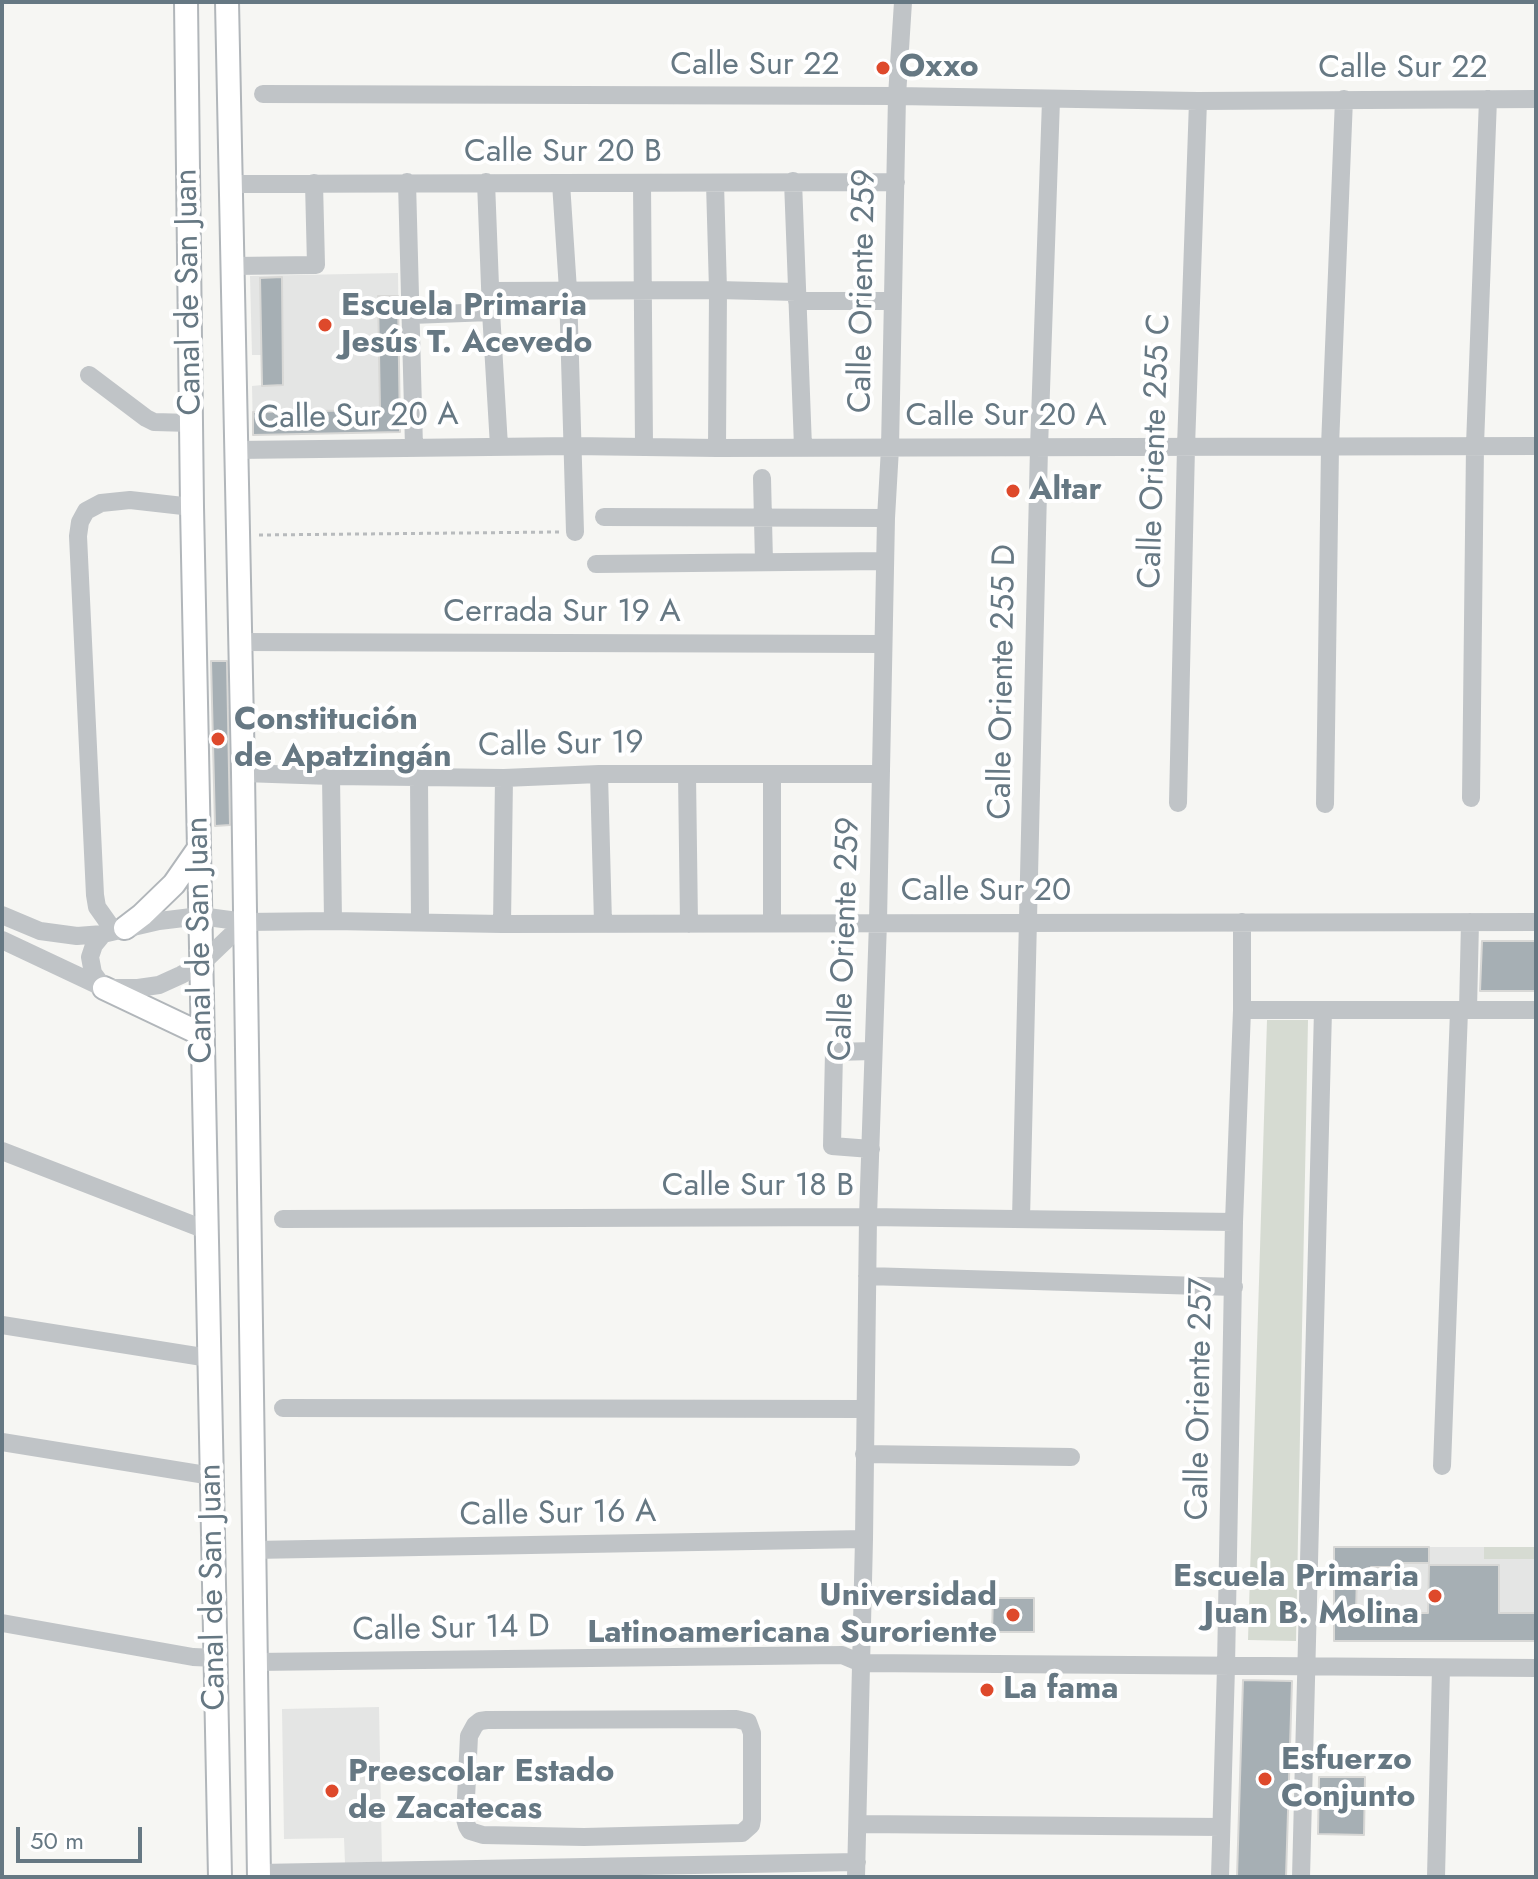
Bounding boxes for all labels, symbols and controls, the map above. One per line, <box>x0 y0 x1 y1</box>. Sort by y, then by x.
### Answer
street label: Calle Sur 22 <box>670 47 840 85</box>
place label: Oxxo <box>899 49 979 87</box>
street label: Calle Sur 22 <box>1318 50 1488 88</box>
marker: Oxxo <box>874 59 892 77</box>
street label: Calle Sur 20 B <box>464 134 662 172</box>
street label: Canal de San Juan <box>169 168 211 416</box>
street label: Calle Oriente 259 <box>843 168 885 414</box>
place label: Escuela Primaria Jesús T. Acevedo <box>341 288 592 363</box>
street label: Calle Oriente 255 C <box>1132 313 1180 589</box>
marker: Escuela Primaria Jesús T. Acevedo <box>316 316 334 334</box>
street label: Calle Sur 20 A <box>257 397 459 439</box>
street label: Calle Sur 20 A <box>905 398 1107 436</box>
place label: Altar <box>1029 472 1102 510</box>
marker: Altar <box>1004 482 1022 500</box>
street label: Calle Oriente 255 D <box>982 544 1026 820</box>
street label: Cerrada Sur 19 A <box>443 594 681 632</box>
place label: Constitución de Apatzingán <box>234 702 452 777</box>
street label: Calle Sur 19 <box>478 725 644 767</box>
marker: Constitución de Apatzingán <box>209 730 227 748</box>
street label: Canal de San Juan <box>180 816 222 1064</box>
street label: Calle Oriente 259 <box>823 816 869 1062</box>
street label: Calle Sur 20 <box>901 873 1071 911</box>
street label: Calle Sur 18 B <box>662 1168 854 1206</box>
street label: Calle Oriente 257 <box>1180 1277 1222 1521</box>
street label: Canal de San Juan <box>193 1463 235 1711</box>
street label: Calle Sur 16 A <box>459 1494 657 1536</box>
place label: Escuela Primaria Juan B. Molina <box>1173 1559 1419 1634</box>
place label: Universidad Latinoamericana Suroriente <box>587 1578 997 1653</box>
marker: Escuela Primaria Juan B. Molina <box>1426 1587 1444 1605</box>
marker: Universidad Latinoamericana Suroriente <box>1004 1606 1022 1624</box>
street label: Calle Sur 14 D <box>352 1609 550 1651</box>
place label: La fama <box>1003 1671 1118 1709</box>
marker: La fama <box>978 1681 996 1699</box>
place label: Esfuerzo Conjunto <box>1281 1742 1415 1817</box>
place label: Preescolar Estado de Zacatecas <box>348 1754 614 1829</box>
marker: Esfuerzo Conjunto <box>1256 1770 1274 1788</box>
marker: Preescolar Estado de Zacatecas <box>323 1782 341 1800</box>
scale bar <box>20 1811 146 1861</box>
text: 50 m <box>30 1823 84 1858</box>

